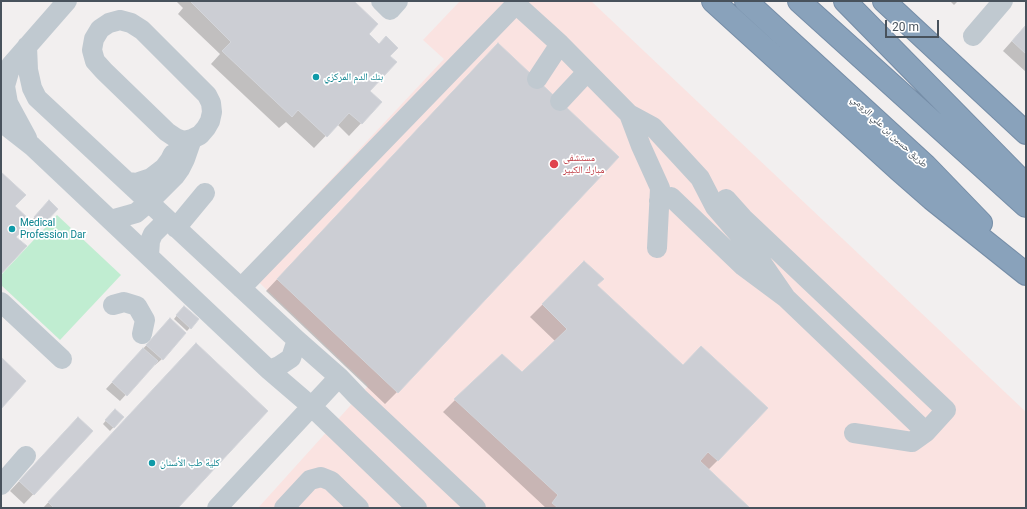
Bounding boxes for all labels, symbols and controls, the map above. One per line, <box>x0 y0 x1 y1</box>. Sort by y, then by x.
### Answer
scale bar <box>887 12 941 38</box>
text: 20 m <box>892 20 919 34</box>
place label: بنك الدم المركزي <box>324 71 383 83</box>
marker: بنك الدم المركزي <box>311 72 321 82</box>
street label: طريق حسين بن علي الرومي <box>848 93 930 171</box>
place label: مستشفى مبارك الكبير <box>563 152 605 176</box>
marker: مستشفى مبارك الكبير <box>548 158 560 170</box>
place label: Medical Profession Dar <box>20 217 86 240</box>
marker: Medical Profession Dar <box>7 224 17 234</box>
place label: كلية طب الأسنان <box>160 457 220 469</box>
marker: كلية طب الأسنان <box>147 458 157 468</box>

